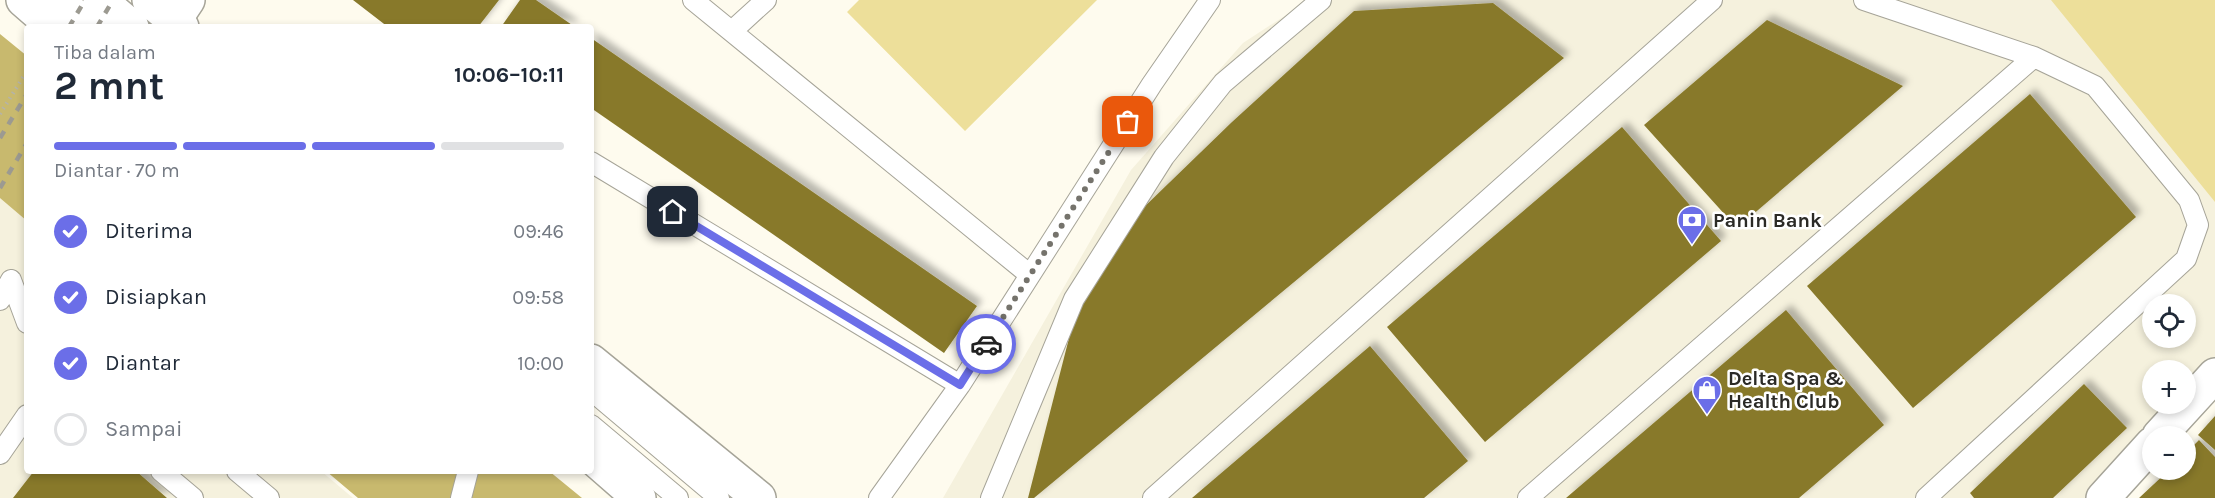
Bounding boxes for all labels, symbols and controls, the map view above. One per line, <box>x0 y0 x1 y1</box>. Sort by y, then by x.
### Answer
text: Tiba dalam <box>54 41 156 64</box>
text: 10:06–10:11 <box>454 62 564 88</box>
text: 2 mnt <box>54 63 164 109</box>
pin <box>1102 96 1153 147</box>
icon: bag <box>1111 105 1144 138</box>
text: Diantar · 70 m <box>54 159 180 182</box>
pin <box>647 186 698 237</box>
icon: home <box>656 195 689 228</box>
bank icon: Panin Bank <box>1676 204 1708 246</box>
place label: Panin Bank <box>1713 209 1822 232</box>
icon: check <box>54 215 87 248</box>
text: Diterima <box>105 218 193 244</box>
text: 09:46 <box>513 220 564 243</box>
icon: check <box>54 281 87 314</box>
text: Disiapkan <box>105 284 207 310</box>
text: 09:58 <box>512 286 564 309</box>
map controls <box>2142 294 2196 480</box>
button: locate <box>2142 294 2196 348</box>
courier <box>956 314 1016 374</box>
icon: car <box>970 328 1003 361</box>
icon: check <box>54 347 87 380</box>
text: Diantar <box>105 350 180 376</box>
text: 10:00 <box>517 352 564 375</box>
button: + <box>2142 360 2196 414</box>
place label: Delta Spa & Health Club <box>1728 367 1844 413</box>
shop icon: Delta Spa & Health Club <box>1691 374 1723 416</box>
text: Sampai <box>105 416 183 442</box>
button: − <box>2142 426 2196 480</box>

